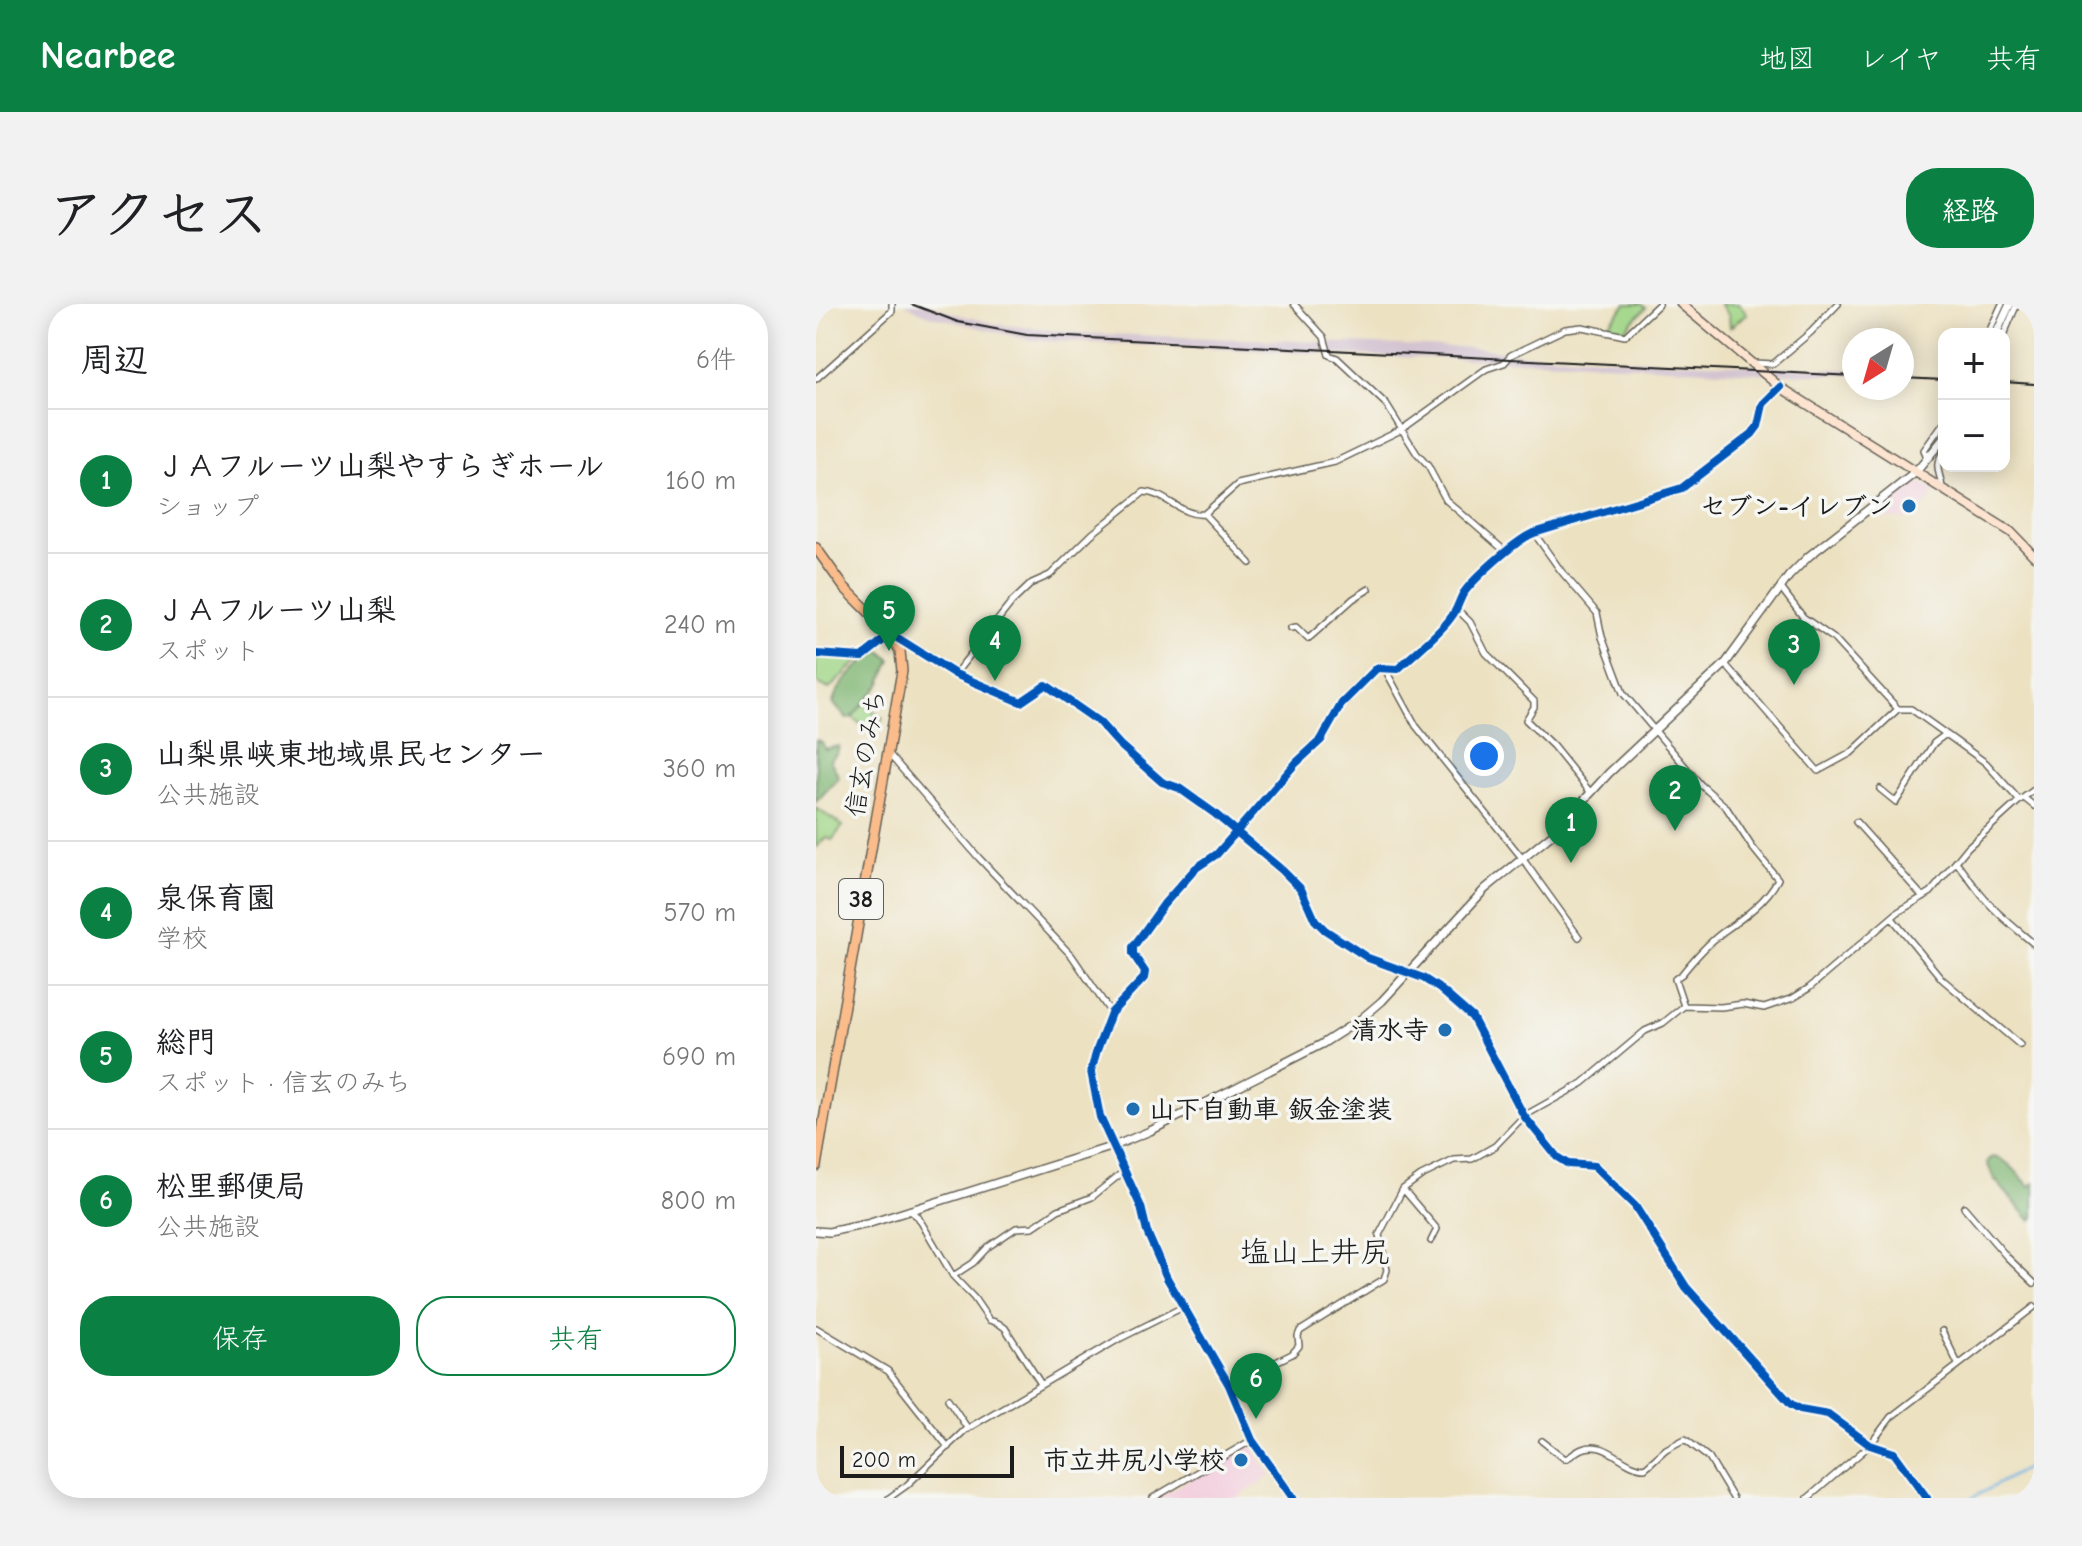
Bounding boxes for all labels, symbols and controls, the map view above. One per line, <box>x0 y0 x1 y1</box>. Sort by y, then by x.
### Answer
text: Nearbee <box>40 34 175 78</box>
text: 地図 <box>1759 43 1815 75</box>
text: レイヤ <box>1859 43 1942 75</box>
text: 共有 <box>1986 43 2042 75</box>
button: 経路 <box>1906 168 2034 248</box>
text: アクセス <box>48 183 269 247</box>
north arrow <box>1842 328 1914 400</box>
map controls <box>1938 328 2010 472</box>
button: + <box>1938 328 2010 400</box>
text: 周辺 <box>80 340 148 380</box>
text: 6件 <box>696 345 736 375</box>
button: − <box>1938 400 2010 472</box>
text: ＪＡフルーツ山梨やすらぎホール <box>156 449 605 484</box>
text: 1 <box>101 466 111 496</box>
text: 160 m <box>666 466 736 496</box>
text: ショップ <box>156 492 259 522</box>
place label: セブン-イレブン <box>1700 492 1893 522</box>
marker: セブン-イレブン <box>1900 497 1918 515</box>
pin: 5 <box>863 585 915 651</box>
text: ＪＡフルーツ山梨 <box>156 593 396 628</box>
text: 2 <box>100 610 112 640</box>
text: 240 m <box>664 610 736 640</box>
pin: 4 <box>969 615 1021 681</box>
pin: 3 <box>1768 619 1820 685</box>
text: スポット <box>156 636 260 666</box>
street label: 信玄のみち <box>840 687 892 819</box>
your location <box>1464 736 1504 776</box>
text: 山梨県峡東地域県民センター <box>156 737 546 772</box>
text: 3 <box>100 754 112 784</box>
text: 360 m <box>663 754 736 784</box>
pin: 2 <box>1649 765 1701 831</box>
text: 公共施設 <box>156 780 260 810</box>
pin: 1 <box>1545 797 1597 863</box>
road number: 38 <box>839 879 883 919</box>
text: 泉保育園 <box>156 881 276 916</box>
text: 4 <box>100 898 112 928</box>
text: 570 m <box>664 898 736 928</box>
text: 学校 <box>156 924 208 954</box>
place label: 清水寺 <box>1351 1016 1429 1046</box>
marker: 清水寺 <box>1436 1021 1454 1039</box>
text: 総門 <box>156 1025 216 1060</box>
text: 5 <box>99 1042 113 1072</box>
text: 690 m <box>662 1042 736 1072</box>
text: スポット · 信玄のみち <box>156 1068 411 1098</box>
place label: 山下自動車 鈑金塗装 <box>1149 1095 1392 1125</box>
marker: 山下自動車 鈑金塗装 <box>1124 1100 1142 1118</box>
text: 松里郵便局 <box>156 1169 306 1204</box>
text: 6 <box>99 1186 113 1216</box>
text: 800 m <box>661 1186 736 1216</box>
text: 公共施設 <box>156 1212 260 1242</box>
district label: 塩山上井尻 <box>1240 1235 1390 1270</box>
button: 保存 <box>80 1296 400 1376</box>
button: 共有 <box>416 1296 736 1376</box>
pin: 6 <box>1230 1353 1282 1419</box>
scale bar <box>840 1442 1014 1478</box>
place label: 市立井尻小学校 <box>1043 1446 1225 1476</box>
text: 200 m <box>852 1447 916 1473</box>
marker: 市立井尻小学校 <box>1232 1451 1250 1469</box>

